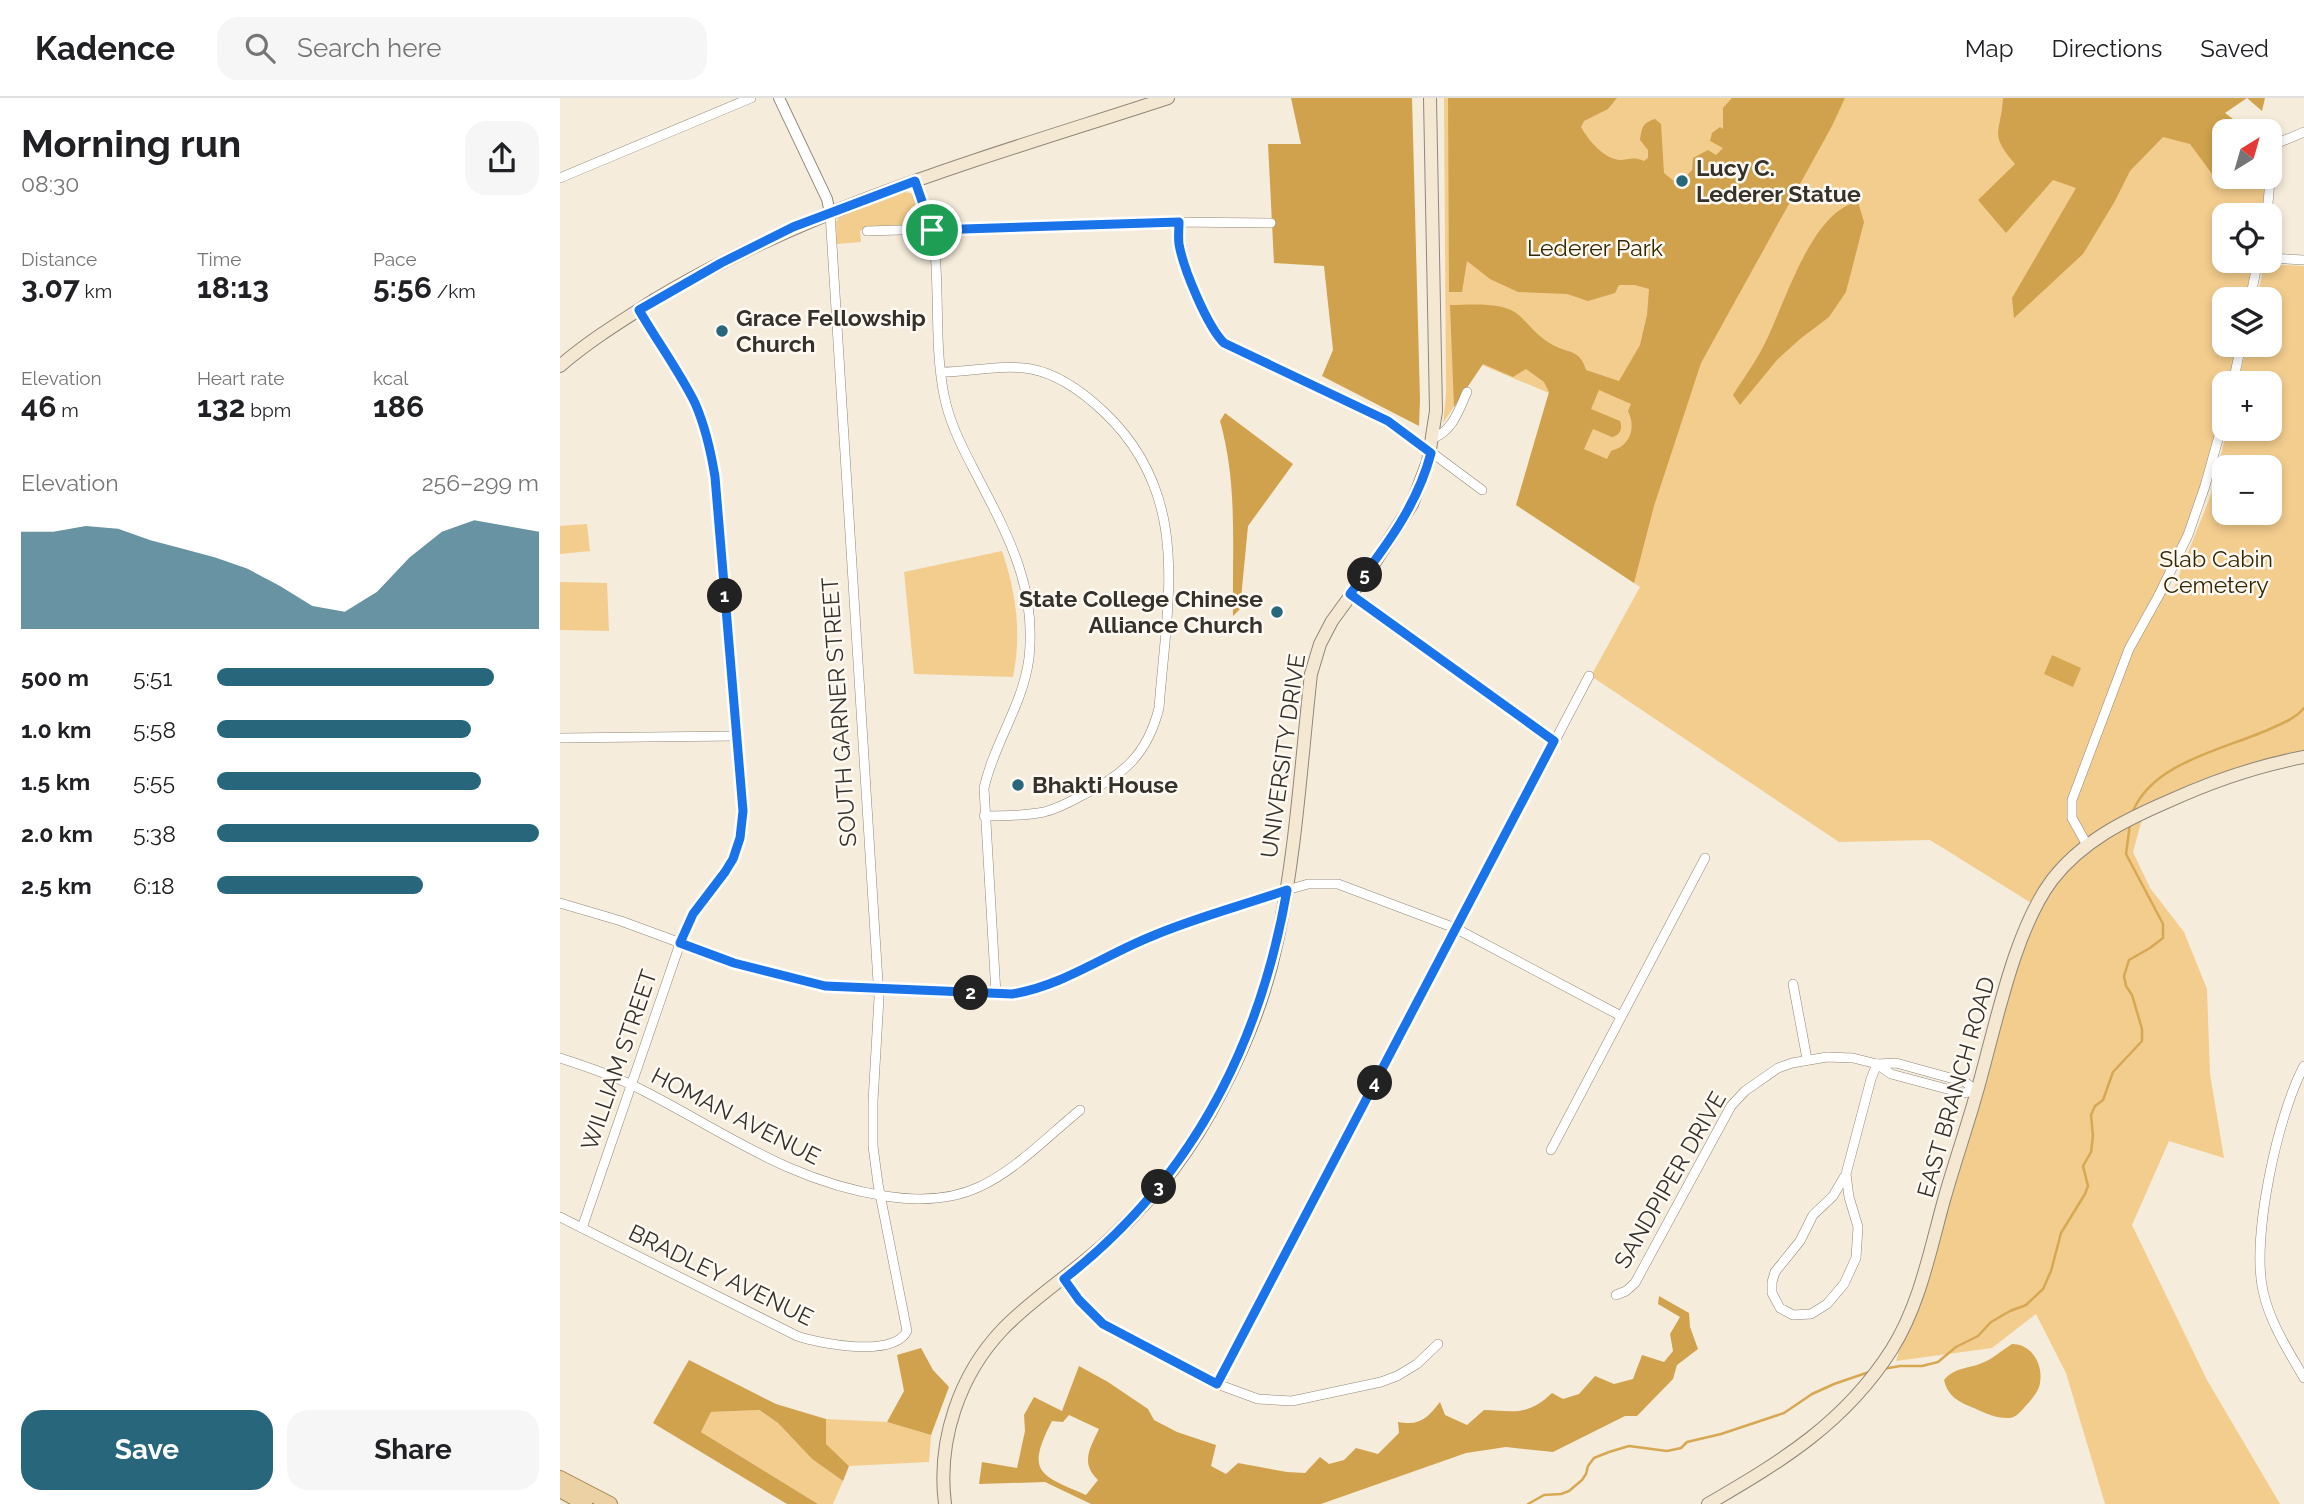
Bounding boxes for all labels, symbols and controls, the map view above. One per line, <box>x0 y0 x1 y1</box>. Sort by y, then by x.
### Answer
search box <box>217 17 707 80</box>
text: Kadence <box>35 29 175 68</box>
icon: search <box>241 29 279 67</box>
text: Search here <box>297 33 441 63</box>
text: Map <box>1965 34 2014 63</box>
text: Directions <box>2052 34 2162 63</box>
text: Saved <box>2200 34 2269 63</box>
north arrow <box>2212 119 2282 189</box>
map controls <box>2212 119 2282 525</box>
text: Morning run <box>21 121 241 166</box>
button: share <box>465 121 539 195</box>
place label: Lucy C. Lederer Statue <box>1696 154 1861 207</box>
text: 08:30 <box>21 170 79 197</box>
marker: Lucy C. Lederer Statue <box>1674 173 1690 189</box>
pin <box>902 200 962 260</box>
button: locate <box>2212 203 2282 273</box>
icon: arrive <box>913 211 951 249</box>
park label: Lederer Park <box>1527 234 1663 261</box>
text: Distance <box>21 248 97 270</box>
text: Time <box>197 248 241 270</box>
text: Pace <box>373 248 417 270</box>
text: 3.07 <box>21 270 80 305</box>
text: 18:13 <box>197 270 269 305</box>
text: 5:56 <box>373 270 432 305</box>
text: km <box>80 280 112 302</box>
text: /km <box>432 280 476 302</box>
button: layers <box>2212 287 2282 357</box>
place label: Grace Fellowship Church <box>736 304 926 357</box>
marker: Grace Fellowship Church <box>714 323 730 339</box>
text: Elevation <box>21 367 102 389</box>
text: Heart rate <box>197 367 285 389</box>
text: kcal <box>373 367 409 389</box>
button: + <box>2212 371 2282 441</box>
text: 46 <box>21 389 56 424</box>
text: 132 <box>197 389 245 424</box>
text: 186 <box>373 389 424 424</box>
text: m <box>56 399 79 421</box>
text: bpm <box>245 399 291 421</box>
button: − <box>2212 455 2282 525</box>
text: Elevation <box>21 469 119 496</box>
text: 256–299 m <box>422 469 539 496</box>
park label: Slab Cabin Cemetery <box>2159 545 2273 598</box>
pin: 5 <box>1348 558 1382 592</box>
text: 5 <box>1359 563 1370 585</box>
street label: SOUTH GARNER STREET <box>816 576 861 848</box>
pin: 1 <box>708 578 742 614</box>
text: 1 <box>720 584 729 606</box>
place label: State College Chinese Alliance Church <box>1019 585 1263 638</box>
marker: State College Chinese Alliance Church <box>1269 604 1285 620</box>
street label: UNIVERSITY DRIVE <box>1255 652 1310 860</box>
text: 500 m <box>21 664 89 691</box>
text: 5:51 <box>133 664 172 691</box>
text: 1.0 km <box>21 716 91 743</box>
text: 5:58 <box>133 716 176 743</box>
text: 1.5 km <box>21 768 90 795</box>
text: 5:55 <box>133 768 175 795</box>
place label: Bhakti House <box>1032 771 1178 798</box>
marker: Bhakti House <box>1010 777 1026 793</box>
text: 2.0 km <box>21 820 93 847</box>
text: 5:38 <box>133 820 176 847</box>
text: 2.5 km <box>21 872 92 899</box>
text: 6:18 <box>133 872 175 899</box>
street label: WILLIAM STREET <box>575 966 662 1154</box>
street label: EAST BRANCH ROAD <box>1911 973 2000 1200</box>
pin: 2 <box>954 976 988 1010</box>
text: 2 <box>965 981 976 1003</box>
street label: HOMAN AVENUE <box>647 1061 825 1170</box>
pin: 4 <box>1358 1066 1392 1100</box>
text: 4 <box>1369 1071 1380 1093</box>
street label: SANDPIPER DRIVE <box>1608 1087 1731 1273</box>
pin: 3 <box>1142 1170 1176 1204</box>
text: 3 <box>1153 1175 1164 1197</box>
street label: BRADLEY AVENUE <box>625 1218 818 1331</box>
button: Save <box>21 1410 273 1490</box>
button: Share <box>287 1410 539 1490</box>

